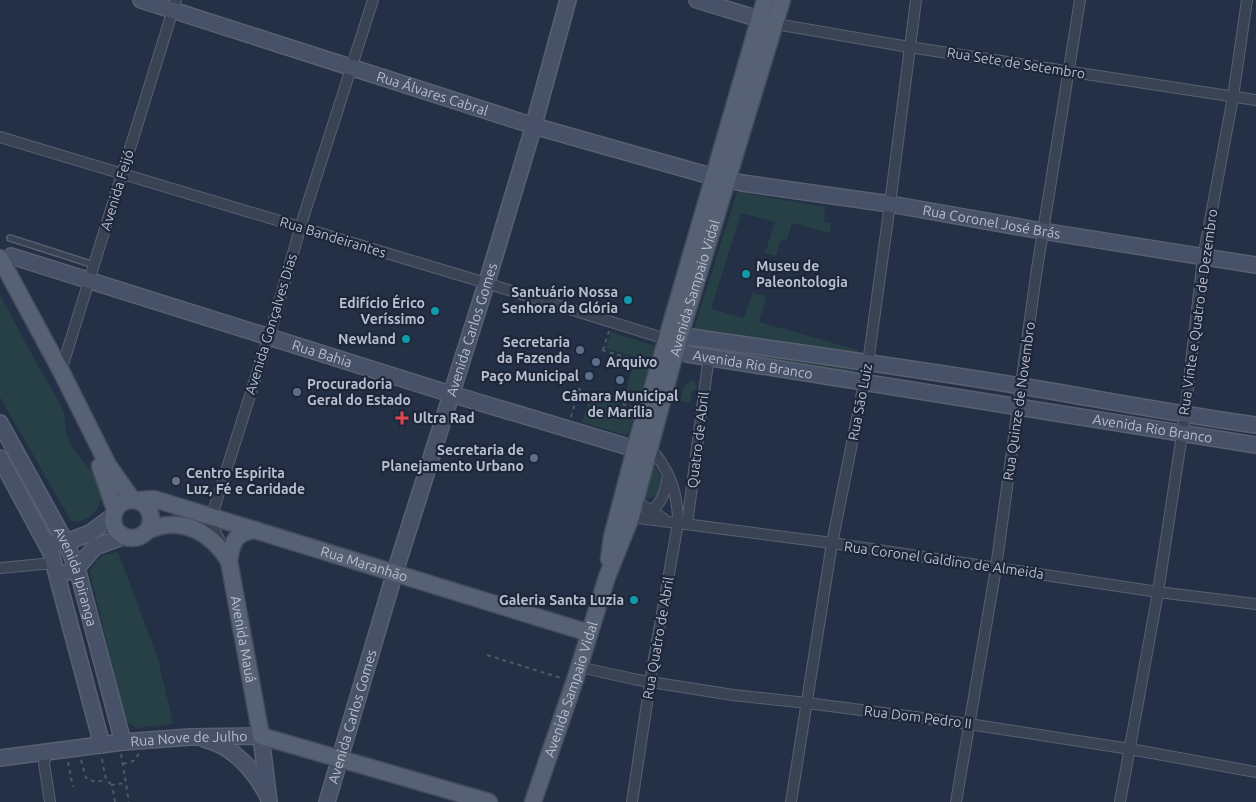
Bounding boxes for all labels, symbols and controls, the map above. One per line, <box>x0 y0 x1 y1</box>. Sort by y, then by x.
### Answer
street label: Rua Sete de Setembro <box>946 44 1086 82</box>
street label: Rua Álvares Cabral <box>374 68 491 119</box>
street label: Avenida Feijó <box>97 148 137 232</box>
street label: Rua Coronel José Brás <box>921 202 1062 242</box>
street label: Rua Vinte e Quatro de Dezembro <box>1176 208 1220 416</box>
street label: Rua Bandeirantes <box>278 213 388 261</box>
street label: Avenida Sampaio Vidal <box>666 217 723 358</box>
street label: Avenida Gonçalves Dias <box>242 252 300 396</box>
place label: Museu de Paleontologia <box>756 258 848 290</box>
street label: Avenida Carlos Gomes <box>443 261 500 398</box>
marker: Museu de Paleontologia <box>740 268 752 280</box>
place label: Santuário Nossa Senhora da Glória <box>502 284 618 316</box>
place label: Edifício Érico Veríssimo <box>339 294 425 327</box>
marker: Santuário Nossa Senhora da Glória <box>622 294 634 306</box>
marker: Edifício Érico Veríssimo <box>429 305 441 317</box>
street label: Rua Quinze de Novembro <box>1000 321 1038 481</box>
place label: Newland <box>338 331 396 347</box>
marker: Newland <box>400 333 412 345</box>
place label: Secretaria da Fazenda <box>497 334 570 366</box>
street label: Rua Bahia <box>290 337 354 371</box>
marker: Secretaria da Fazenda <box>574 344 586 356</box>
street label: Avenida Rio Branco <box>692 347 814 382</box>
place label: Arquivo <box>606 354 658 370</box>
marker: Arquivo <box>590 356 602 368</box>
street label: Rua São Luiz <box>845 362 875 442</box>
place label: Paço Municipal <box>481 368 579 385</box>
marker: Paço Municipal <box>583 370 595 382</box>
marker: Câmara Municipal de Marília <box>614 374 626 386</box>
place label: Procuradoria Geral do Estado <box>307 376 411 408</box>
marker: Procuradoria Geral do Estado <box>291 386 303 398</box>
place label: Câmara Municipal de Marília <box>562 388 678 420</box>
street label: Quatro de Abril <box>684 391 712 489</box>
place label: Ultra Rad <box>413 410 475 426</box>
marker: Ultra Rad <box>395 411 409 425</box>
street label: Avenida Rio Branco <box>1092 411 1214 446</box>
place label: Secretaria de Planejamento Urbano <box>381 442 524 474</box>
marker: Secretaria de Planejamento Urbano <box>528 452 540 464</box>
place label: Centro Espírita Luz, Fé e Caridade <box>186 465 305 497</box>
marker: Centro Espírita Luz, Fé e Caridade <box>170 475 182 487</box>
street label: Avenida Ipiranga <box>51 524 100 628</box>
street label: Rua Coronel Galdino de Almeida <box>843 538 1045 582</box>
street label: Rua Maranhão <box>319 543 410 585</box>
street label: Rua Quatro de Abril <box>639 575 677 701</box>
place label: Galeria Santa Luzia <box>499 592 624 608</box>
street label: Avenida Mauá <box>228 594 259 684</box>
marker: Galeria Santa Luzia <box>628 594 640 606</box>
street label: Avenida Sampaio Vidal <box>541 619 601 759</box>
street label: Avenida Carlos Gomes <box>325 648 380 786</box>
street label: Rua Dom Pedro II <box>863 702 973 732</box>
street label: Rua Nove de Julho <box>130 728 247 749</box>

